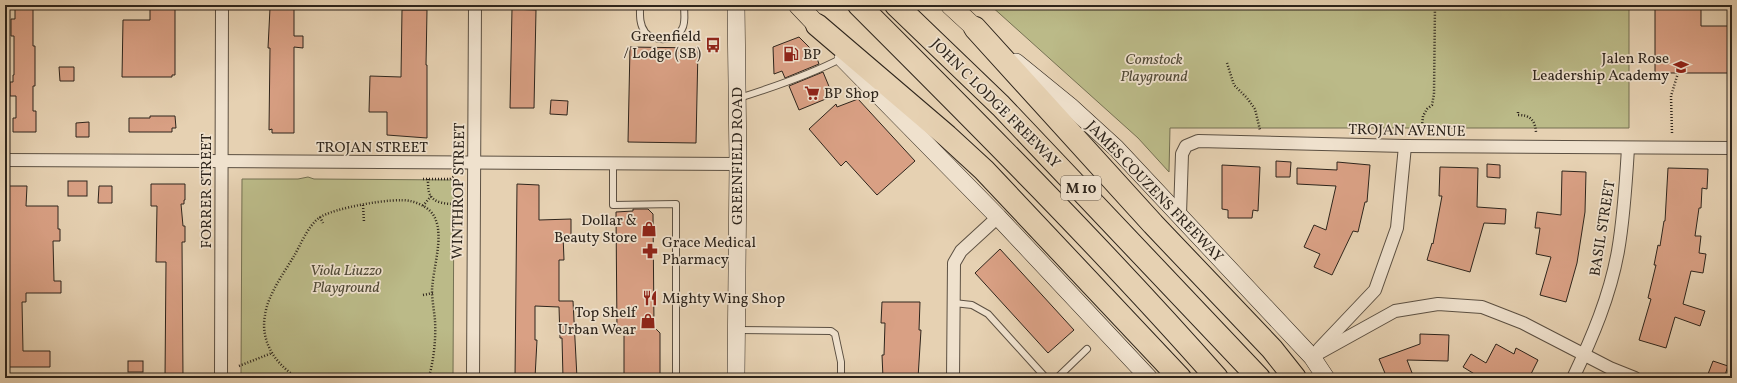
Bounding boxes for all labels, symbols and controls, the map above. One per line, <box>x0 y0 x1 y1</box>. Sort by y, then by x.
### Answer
place label: Greenfield / Lodge (SB) <box>624 27 701 65</box>
street label: JOHN C LODGE FREEWAY <box>925 34 1065 174</box>
bus stop icon: Greenfield / Lodge (SB) <box>704 36 722 54</box>
fuel station icon: BP <box>782 45 800 63</box>
place label: BP <box>803 45 821 66</box>
place label: Jalen Rose Leadership Academy <box>1532 49 1669 87</box>
park label: Comstock Playground <box>1120 50 1188 88</box>
school or university icon: Jalen Rose Leadership Academy <box>1672 58 1690 76</box>
supermarket icon: BP Shop <box>803 84 821 102</box>
place label: BP Shop <box>824 84 879 105</box>
street label: GREENFIELD ROAD <box>728 87 749 225</box>
street label: JAMES COUZENS FREEWAY <box>1080 116 1228 268</box>
street label: TROJAN AVENUE <box>1348 120 1466 143</box>
street label: WINTHROP STREET <box>448 122 471 260</box>
street label: FORRER STREET <box>197 133 218 249</box>
street label: TROJAN STREET <box>316 138 428 159</box>
road number: M 10 <box>1061 176 1101 200</box>
street label: BASIL STREET <box>1586 178 1621 278</box>
place label: Dollar & Beauty Store <box>554 211 637 249</box>
shop icon: Dollar & Beauty Store <box>640 220 658 238</box>
place label: Grace Medical Pharmacy <box>662 233 756 271</box>
pharmacy icon: Grace Medical Pharmacy <box>641 242 659 260</box>
park label: Viola Liuzzo Playground <box>310 261 382 299</box>
restaurant icon: Mighty Wing Shop <box>641 289 659 307</box>
place label: Mighty Wing Shop <box>662 289 785 310</box>
place label: Top Shelf Urban Wear <box>558 303 638 341</box>
shop icon: Top Shelf Urban Wear <box>639 312 657 330</box>

